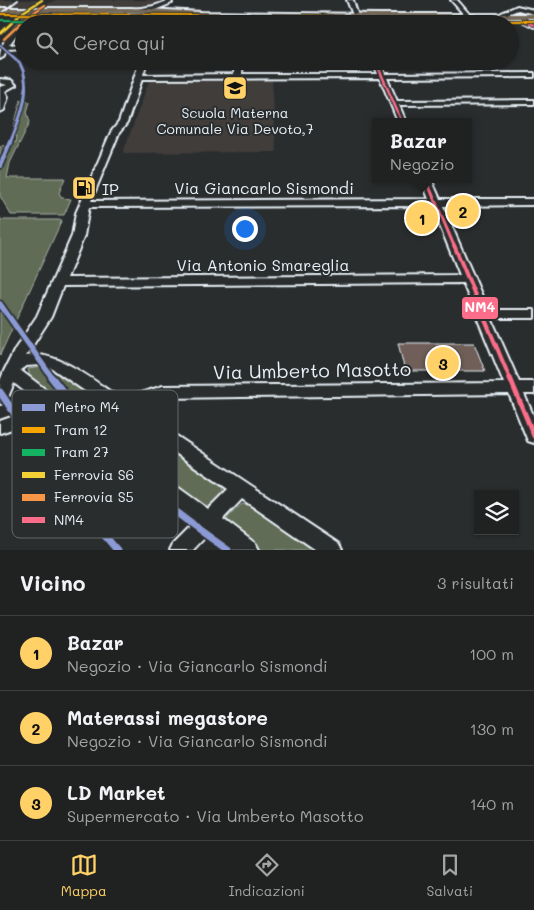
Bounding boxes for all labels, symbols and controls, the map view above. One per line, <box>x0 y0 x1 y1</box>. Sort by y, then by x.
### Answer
search box <box>15 15 519 70</box>
icon: search <box>33 29 61 57</box>
text: Cerca qui <box>73 30 165 55</box>
school or university icon: Scuola Materna Comunale Via Devoto,7 <box>222 75 248 101</box>
place label: Scuola Materna Comunale Via Devoto,7 <box>156 103 314 138</box>
popup <box>372 118 472 183</box>
text: Bazar <box>390 128 447 153</box>
text: Negozio <box>390 153 454 174</box>
fuel station icon: IP <box>71 175 97 201</box>
street label: Via Giancarlo Sismondi <box>174 177 354 198</box>
place label: IP <box>102 178 119 199</box>
pin: 2 <box>447 192 479 230</box>
pin: 1 <box>406 199 438 237</box>
your location <box>232 216 258 242</box>
street label: Via Antonio Smareglia <box>177 254 349 275</box>
line badge: NM4 <box>461 296 499 320</box>
text: NM4 <box>465 297 496 316</box>
pin: 3 <box>427 344 459 382</box>
street label: Via Umberto Masotto <box>213 356 411 384</box>
legend <box>12 390 178 538</box>
text: Metro M4 <box>54 397 120 416</box>
text: Tram 12 <box>54 420 107 439</box>
text: Tram 27 <box>54 442 109 461</box>
text: Ferrovia S6 <box>54 465 134 484</box>
text: Ferrovia S5 <box>54 487 134 506</box>
map controls <box>474 490 519 535</box>
button: layers <box>474 490 519 535</box>
text: NM4 <box>54 510 84 529</box>
text: Vicino <box>20 569 85 596</box>
text: 3 risultati <box>437 572 514 593</box>
text: Bazar <box>67 630 124 655</box>
text: 1 <box>32 643 40 664</box>
text: 100 m <box>469 643 514 664</box>
text: Negozio · Via Giancarlo Sismondi <box>67 655 328 676</box>
text: Materassi megastore <box>67 705 268 730</box>
text: 2 <box>32 718 40 739</box>
text: 130 m <box>470 718 514 739</box>
text: Negozio · Via Giancarlo Sismondi <box>67 730 328 751</box>
text: LD Market <box>67 780 165 805</box>
text: 3 <box>31 793 41 814</box>
text: 140 m <box>470 793 514 814</box>
text: Supermercato · Via Umberto Masotto <box>67 805 363 826</box>
tab: Mappa <box>61 851 107 900</box>
tab: Indicazioni <box>228 851 305 900</box>
tab: Salvati <box>426 851 473 900</box>

